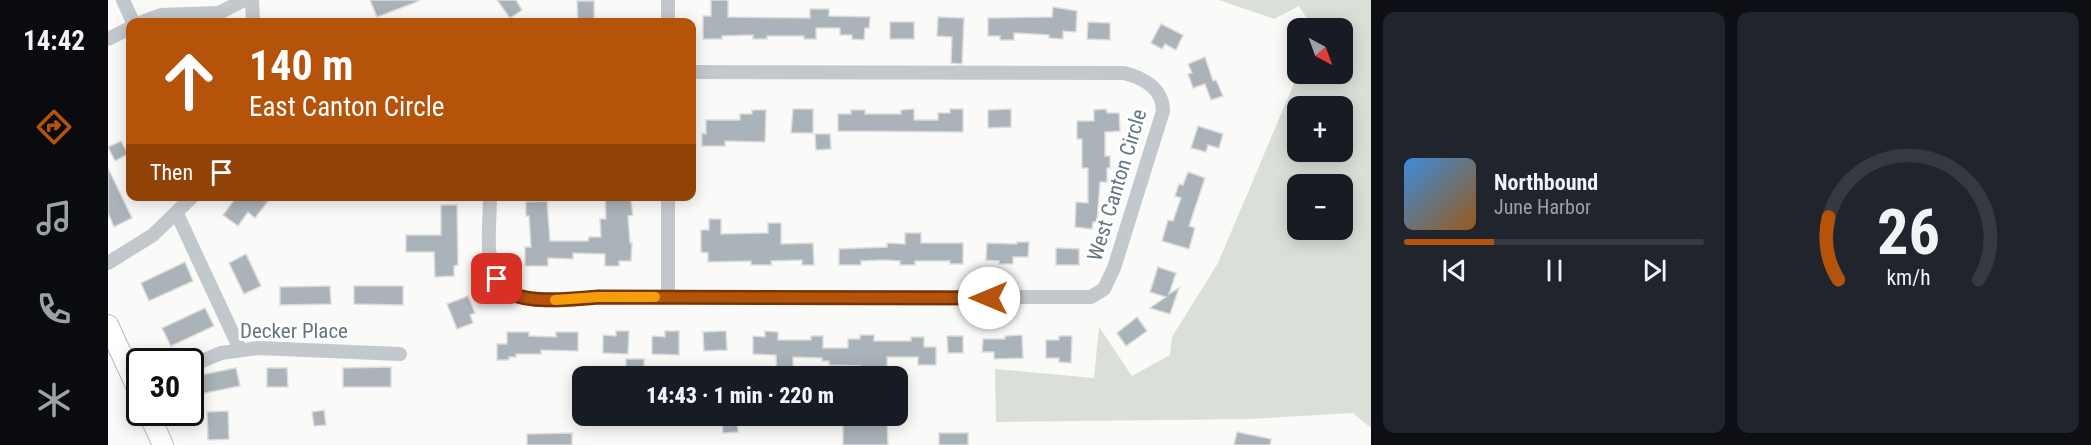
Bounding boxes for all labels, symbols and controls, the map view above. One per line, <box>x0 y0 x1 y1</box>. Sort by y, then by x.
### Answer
north arrow <box>1287 18 1353 84</box>
map controls <box>1287 18 1353 240</box>
text: 14:42 <box>23 25 85 57</box>
text: 140 m <box>249 41 354 90</box>
icon: ahead <box>150 42 228 120</box>
text: East Canton Circle <box>249 91 445 123</box>
button: + <box>1287 96 1353 162</box>
icon: directions <box>33 106 75 148</box>
street label: West Canton Circle <box>1083 106 1151 264</box>
icon: arrive <box>205 156 238 189</box>
text: Then <box>150 160 193 185</box>
text: Northbound <box>1494 170 1598 195</box>
button: − <box>1287 174 1353 240</box>
text: June Harbor <box>1494 195 1591 219</box>
text: 26 <box>1876 196 1940 269</box>
icon: music <box>33 197 75 239</box>
pin <box>471 253 522 304</box>
icon: previous <box>1438 254 1471 287</box>
icon: pause <box>1538 254 1571 287</box>
icon: next <box>1638 254 1671 287</box>
icon: arrive <box>480 262 513 295</box>
text: km/h <box>1886 265 1930 290</box>
position arrow <box>957 266 1021 330</box>
icon: phone <box>33 288 75 330</box>
street label: Decker Place <box>240 319 348 343</box>
speed limit sign: 30 <box>126 348 204 426</box>
icon: climate <box>33 379 75 421</box>
text: 14:43 · 1 min · 220 m <box>646 383 834 408</box>

